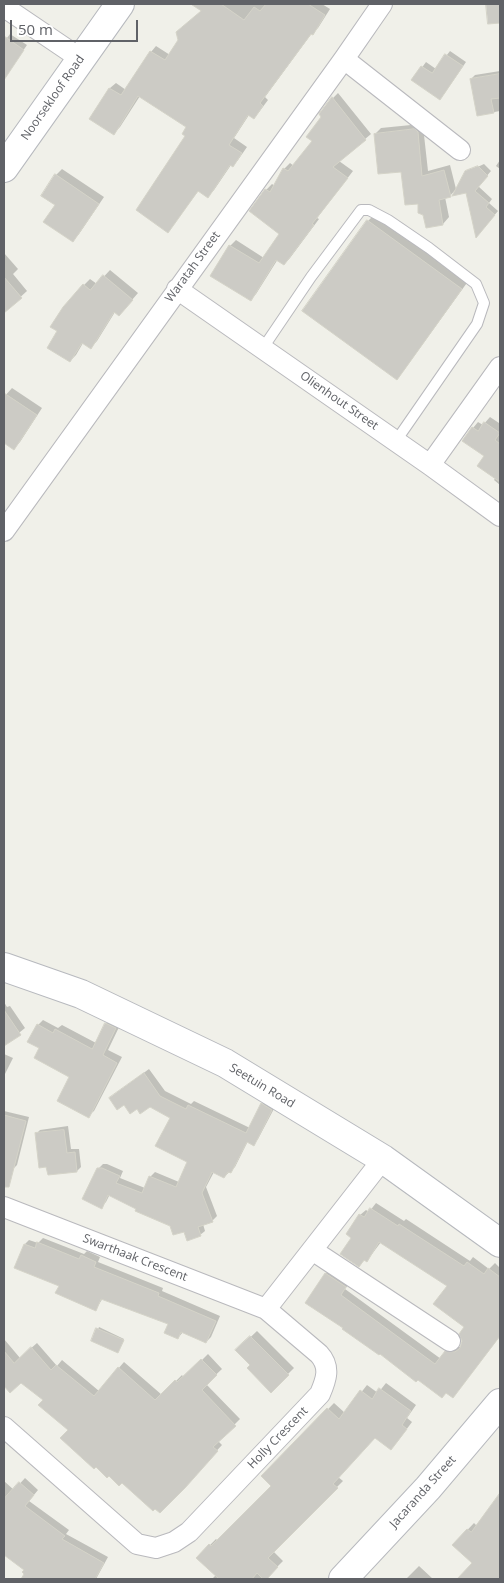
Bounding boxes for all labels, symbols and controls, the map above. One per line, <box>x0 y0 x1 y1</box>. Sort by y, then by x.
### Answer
scale bar <box>12 10 140 42</box>
text: 50 m <box>18 19 53 39</box>
street label: Noorsekloof Road <box>18 53 88 143</box>
street label: Waratah Street <box>162 229 224 305</box>
street label: Olienhout Street <box>297 369 381 433</box>
street label: Seetuin Road <box>227 1061 297 1111</box>
street label: Swarthaak Crescent <box>81 1231 189 1285</box>
street label: Holly Crescent <box>245 1404 311 1472</box>
street label: Jacaranda Street <box>387 1453 459 1531</box>

